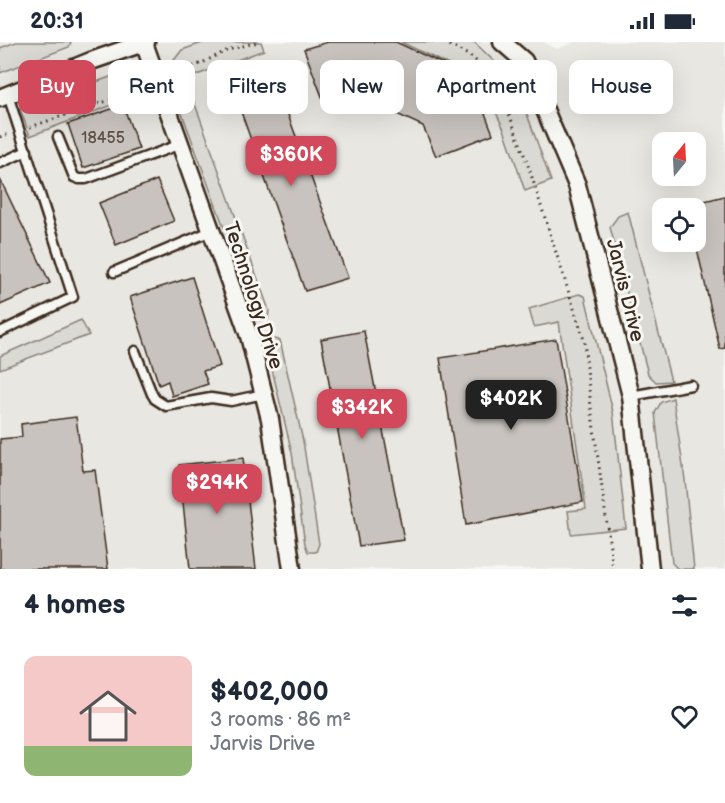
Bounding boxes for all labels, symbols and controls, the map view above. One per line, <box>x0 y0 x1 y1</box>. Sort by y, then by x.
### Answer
text: 20:31 <box>30 8 84 35</box>
chip: Buy <box>18 60 96 114</box>
chip: Rent <box>108 60 195 114</box>
chip: Filters <box>207 60 308 114</box>
chip: New <box>320 60 404 114</box>
chip: Apartment <box>416 60 557 114</box>
chip: House <box>569 60 673 114</box>
house number: 18455 <box>81 129 125 148</box>
north arrow <box>652 132 706 186</box>
map controls <box>652 132 706 252</box>
pin: $360K <box>249 136 333 187</box>
text: $360K <box>259 143 323 167</box>
button: locate <box>652 198 706 252</box>
street label: Technology Drive <box>218 219 288 372</box>
street label: Jarvis Drive <box>601 236 649 344</box>
pin: $402K <box>469 380 553 431</box>
text: $402K <box>480 387 543 411</box>
pin: $342K <box>320 389 404 440</box>
text: $342K <box>331 396 393 420</box>
pin: $294K <box>175 464 259 515</box>
text: $294K <box>186 471 248 495</box>
icon: filters <box>668 589 701 622</box>
text: 4 homes <box>24 590 125 621</box>
text: $402,000 <box>210 677 329 708</box>
icon: home <box>72 680 144 752</box>
icon: heart <box>668 700 701 733</box>
text: 3 rooms · 86 m² <box>210 708 351 732</box>
text: Jarvis Drive <box>210 732 315 756</box>

